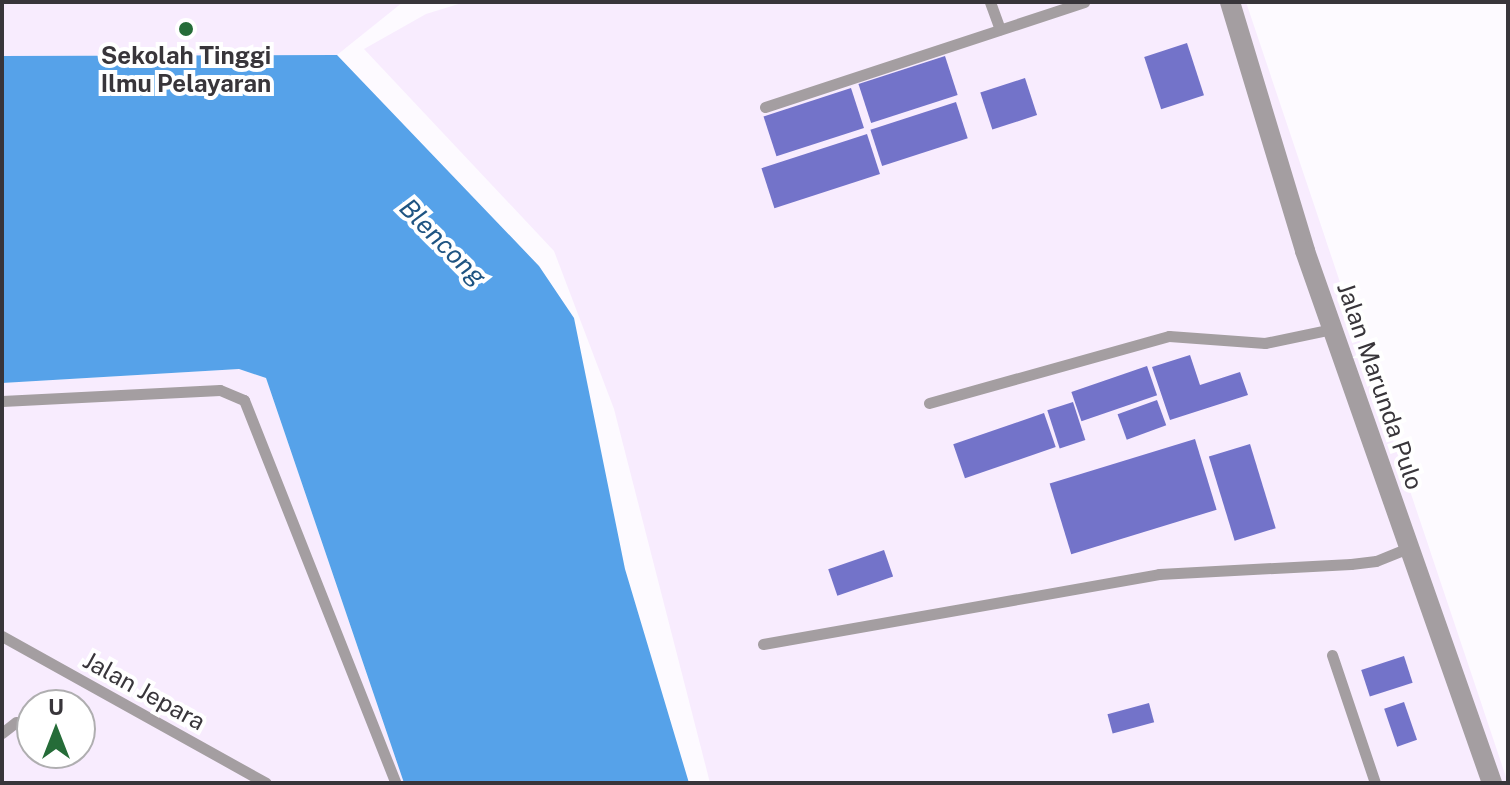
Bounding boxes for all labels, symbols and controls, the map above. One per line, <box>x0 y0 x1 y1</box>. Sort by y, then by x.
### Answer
marker: Sekolah Tinggi Ilmu Pelayaran <box>177 20 195 38</box>
place label: Sekolah Tinggi Ilmu Pelayaran <box>101 42 271 98</box>
water label: Blencong <box>393 192 493 292</box>
street label: Jalan Marunda Pulo <box>1331 279 1429 493</box>
street label: Jalan Jepara <box>78 646 210 736</box>
north arrow <box>16 689 96 769</box>
text: U <box>48 694 64 720</box>

